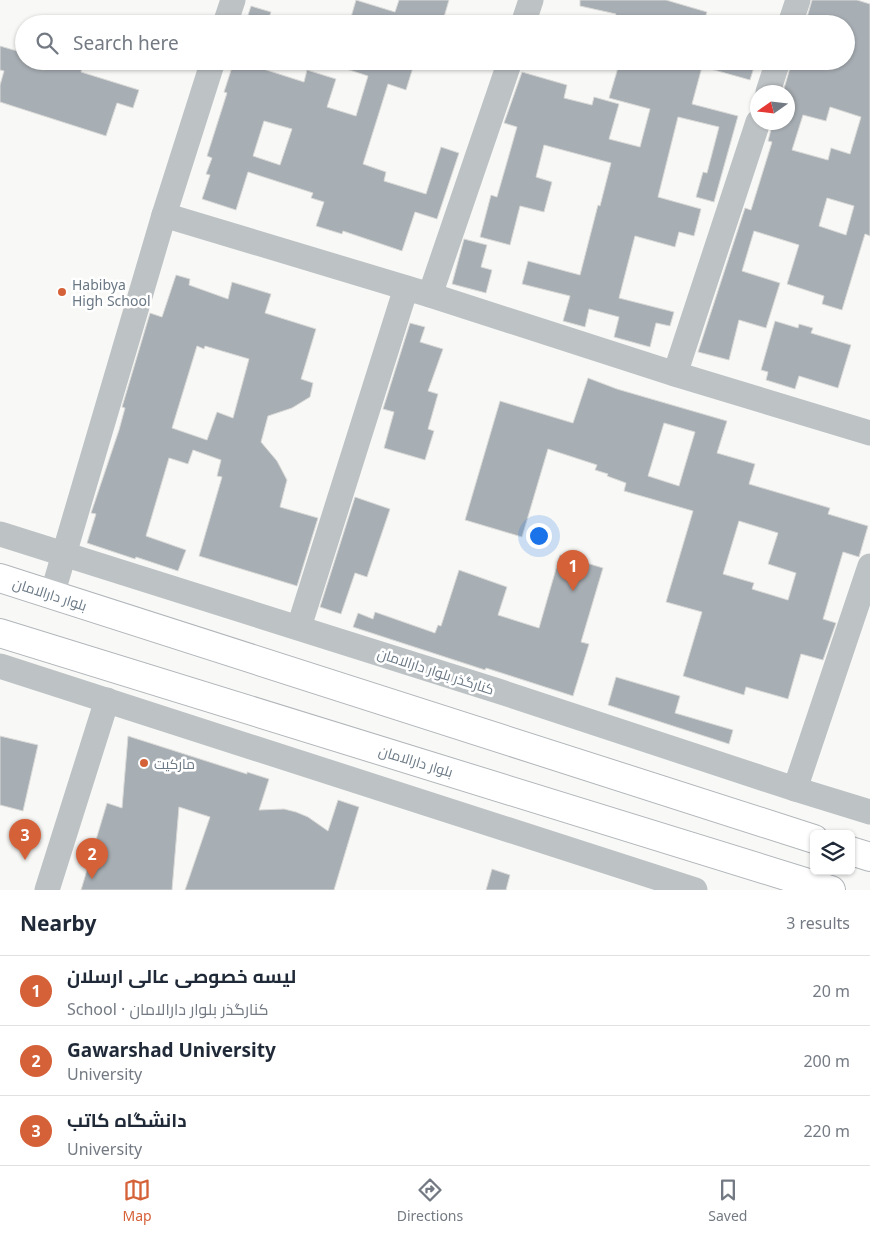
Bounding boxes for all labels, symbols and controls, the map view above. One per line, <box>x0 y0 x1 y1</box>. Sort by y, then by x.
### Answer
search box <box>15 15 855 70</box>
icon: search <box>33 29 61 57</box>
text: Search here <box>73 30 179 56</box>
north arrow <box>750 85 795 130</box>
place label: Habibya High School <box>72 275 151 310</box>
marker: Habibya High School <box>56 286 68 298</box>
your location <box>526 523 552 549</box>
pin: 1 <box>557 550 589 591</box>
street label: بلوار دارالامان <box>11 573 89 615</box>
street label: کنارگذر بلوار دارالامان <box>375 643 497 699</box>
street label: بلوار دارالامان <box>377 741 455 781</box>
place label: مارکیت <box>154 754 195 773</box>
marker: مارکیت <box>138 757 150 769</box>
pin: 3 <box>9 819 41 860</box>
map controls <box>810 830 855 875</box>
button: layers <box>810 830 855 875</box>
pin: 2 <box>76 838 108 879</box>
text: Nearby <box>20 909 96 937</box>
text: 3 results <box>786 912 850 934</box>
text: لیسه خصوصی عالی ارسلان <box>67 963 296 989</box>
text: 1 <box>31 980 41 1002</box>
text: 20 m <box>813 980 850 1002</box>
text: School · کنارگذر بلوار دارالامان <box>67 998 268 1020</box>
text: Gawarshad University <box>67 1037 276 1063</box>
text: 2 <box>31 1050 41 1072</box>
text: 200 m <box>803 1050 850 1072</box>
text: University <box>67 1063 142 1085</box>
text: دانشگاه کاتب <box>67 1107 187 1133</box>
text: 3 <box>31 1120 41 1142</box>
text: 220 m <box>803 1120 850 1142</box>
text: University <box>67 1138 142 1160</box>
tab: Map <box>123 1176 152 1225</box>
tab: Directions <box>397 1176 463 1225</box>
tab: Saved <box>708 1176 747 1225</box>

